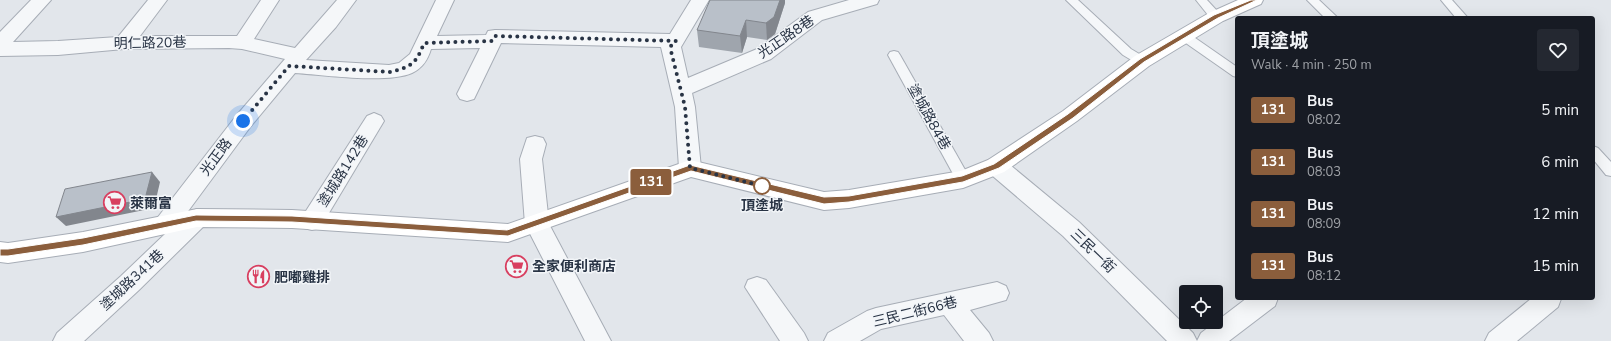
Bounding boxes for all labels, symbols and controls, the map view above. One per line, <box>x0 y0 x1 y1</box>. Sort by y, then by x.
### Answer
street label: 光正路8巷 <box>754 11 818 63</box>
text: 頂塗城 <box>1251 28 1308 54</box>
button: heart <box>1537 29 1579 71</box>
street label: 明仁路20巷 <box>113 33 187 53</box>
text: Walk · 4 min · 250 m <box>1251 56 1372 74</box>
street label: 塗城路84巷 <box>903 81 955 153</box>
text: Bus <box>1307 91 1333 111</box>
text: 131 <box>1260 100 1286 119</box>
text: 5 min <box>1541 100 1579 120</box>
your location <box>233 111 253 131</box>
text: 08:02 <box>1307 111 1341 129</box>
street label: 塗城路142巷 <box>313 132 373 210</box>
street label: 光正路 <box>196 135 236 179</box>
text: Bus <box>1307 143 1333 163</box>
text: 131 <box>1260 152 1286 171</box>
text: 6 min <box>1541 152 1579 172</box>
text: 08:03 <box>1307 163 1341 181</box>
line badge: 131 <box>628 169 674 195</box>
text: 131 <box>638 172 664 191</box>
marker: 頂塗城 <box>753 177 771 195</box>
supermarket icon: 萊爾富 <box>101 190 127 216</box>
place label: 萊爾富 <box>130 194 172 213</box>
text: Bus <box>1307 195 1333 215</box>
place label: 頂塗城 <box>741 196 783 215</box>
text: 131 <box>1260 204 1286 223</box>
text: 12 min <box>1532 204 1579 224</box>
text: 08:09 <box>1307 215 1341 233</box>
street label: 三民一街 <box>1066 225 1120 277</box>
street label: 塗城路341巷 <box>96 245 168 315</box>
text: Bus <box>1307 247 1333 267</box>
supermarket icon: 全家便利商店 <box>503 253 529 279</box>
text: 131 <box>1260 256 1286 275</box>
text: 15 min <box>1532 256 1579 276</box>
place label: 全家便利商店 <box>532 257 616 276</box>
restaurant icon: 肥嘟雞排 <box>245 264 271 290</box>
text: 08:12 <box>1307 267 1341 285</box>
place label: 肥嘟雞排 <box>274 268 330 287</box>
map controls <box>1179 285 1223 329</box>
button: locate <box>1179 285 1223 329</box>
street label: 三民二街66巷 <box>871 292 959 332</box>

